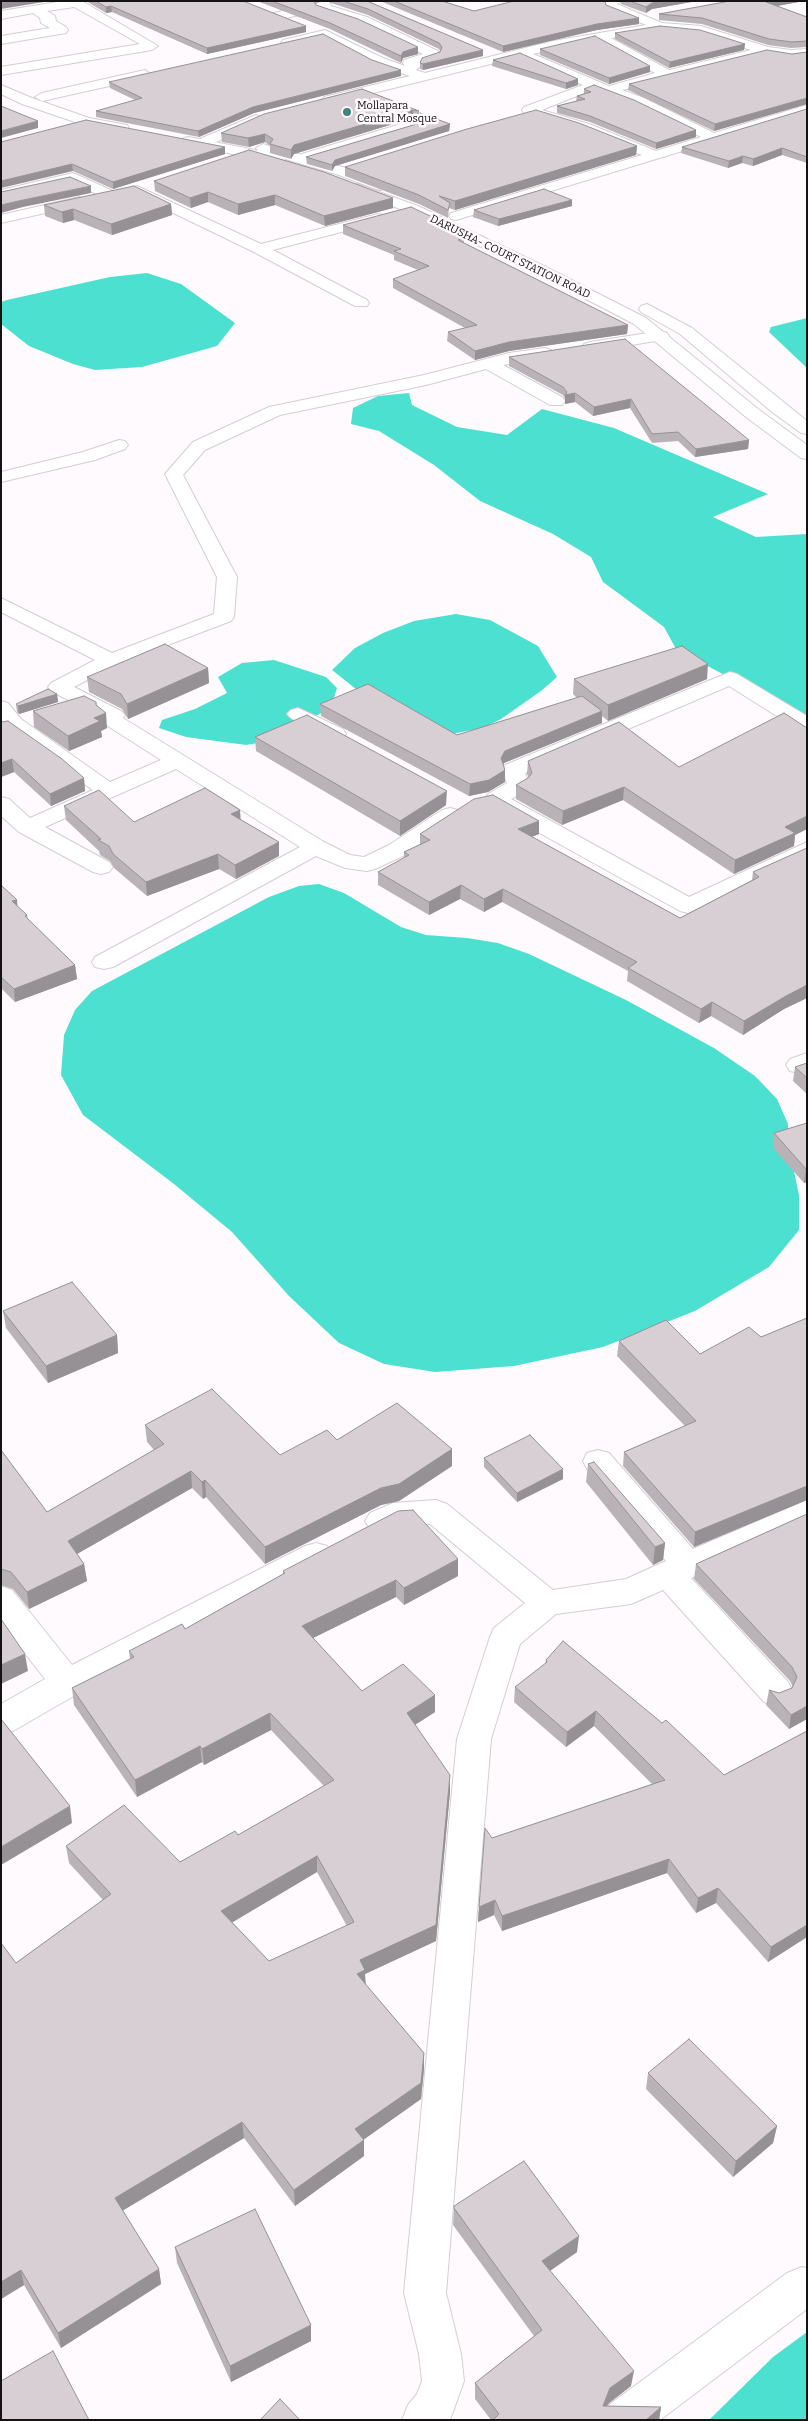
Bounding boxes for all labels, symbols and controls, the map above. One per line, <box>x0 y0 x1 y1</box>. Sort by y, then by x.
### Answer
place label: Mollapara Central Mosque <box>357 99 437 125</box>
marker: Mollapara Central Mosque <box>341 106 353 118</box>
street label: DARUSHA- COURT STATION ROAD <box>428 212 592 302</box>

